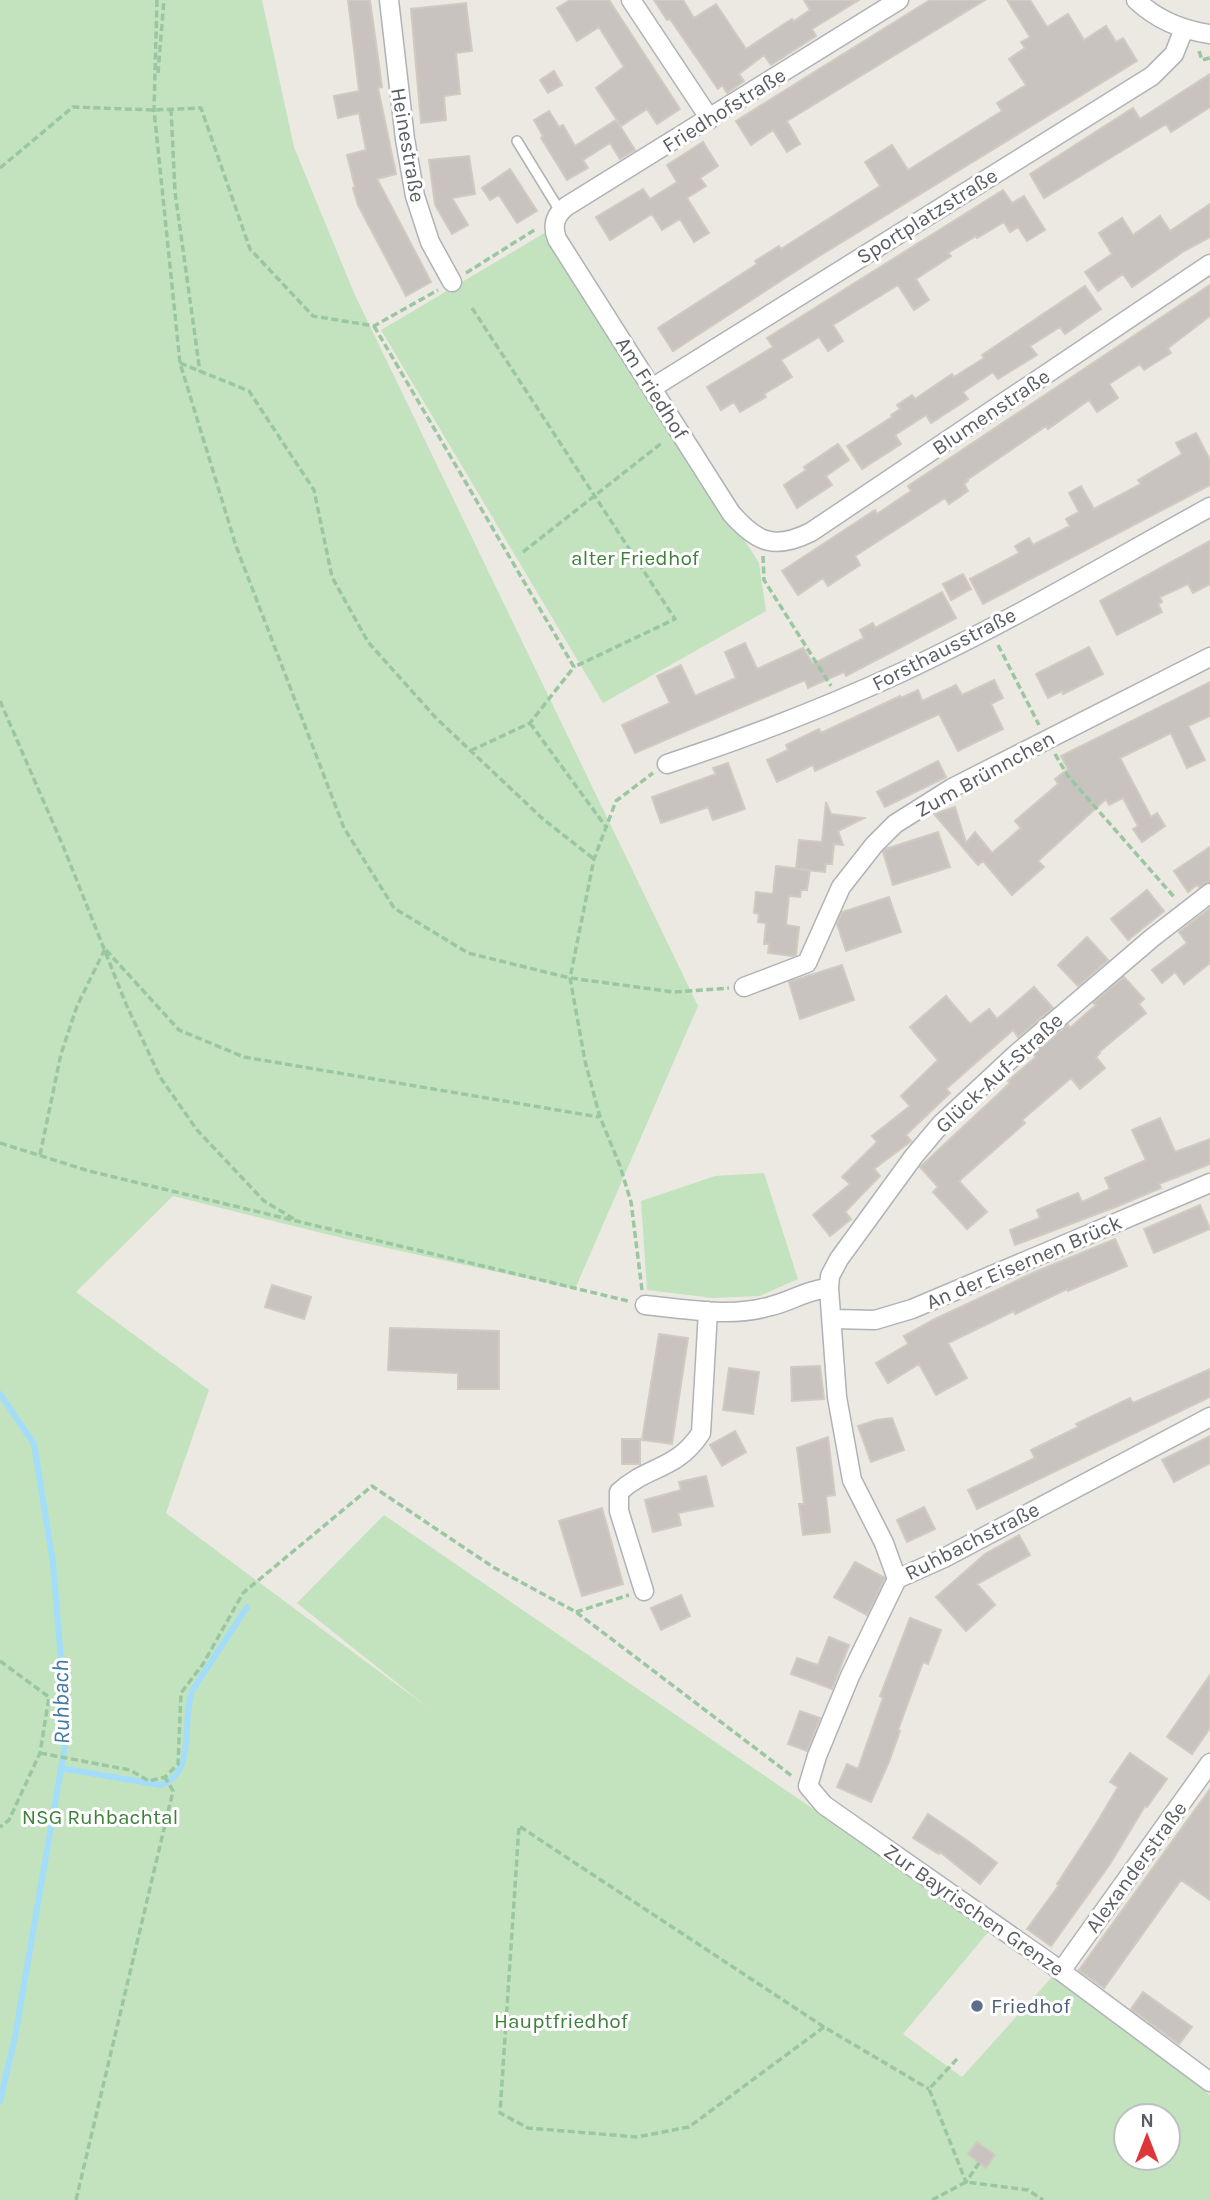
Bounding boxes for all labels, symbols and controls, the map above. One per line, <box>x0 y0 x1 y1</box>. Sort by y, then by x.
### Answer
street label: Friedhofstraße <box>658 63 790 157</box>
street label: Heinestraße <box>386 86 430 204</box>
street label: Sportplatzstraße <box>852 163 1002 269</box>
street label: Am Friedhof <box>611 332 693 444</box>
street label: Blumenstraße <box>928 364 1054 460</box>
park label: alter Friedhof <box>571 546 700 570</box>
street label: Forsthausstraße <box>868 602 1020 696</box>
street label: Zum Brünnchen <box>911 726 1059 822</box>
street label: Glück-Auf-Straße <box>931 1008 1067 1138</box>
street label: An der Eisernen Brück <box>923 1210 1126 1314</box>
street label: Ruhbachstraße <box>901 1497 1043 1585</box>
water label: Ruhbach <box>47 1659 75 1745</box>
street label: Alexanderstraße <box>1080 1797 1192 1937</box>
park label: NSG Ruhbachtal <box>22 1805 178 1829</box>
street label: Zur Bayrischen Grenze <box>879 1839 1069 1981</box>
place label: Friedhof <box>991 1994 1071 2018</box>
marker: Friedhof <box>969 1998 985 2014</box>
park label: Hauptfriedhof <box>494 2009 629 2033</box>
north arrow <box>1112 2102 1182 2172</box>
text: N <box>1140 2110 1154 2132</box>

